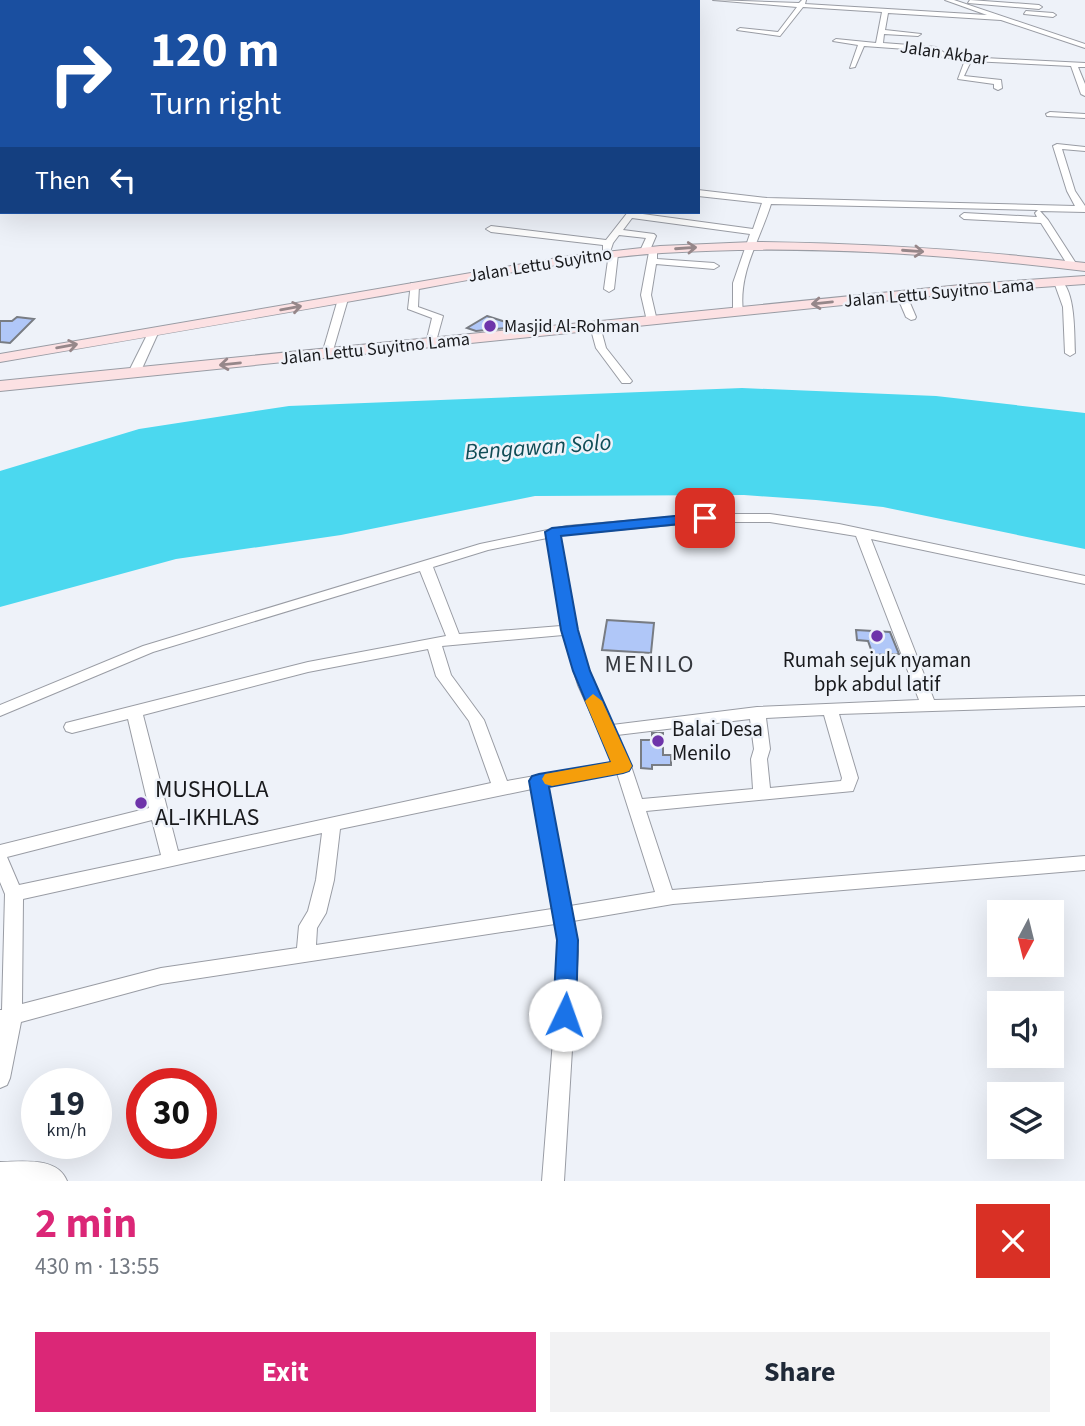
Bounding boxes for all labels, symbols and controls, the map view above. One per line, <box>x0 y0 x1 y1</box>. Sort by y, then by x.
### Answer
text: 120 m <box>150 16 279 86</box>
icon: right <box>35 28 126 119</box>
street label: Jalan Akbar <box>898 34 990 72</box>
text: Turn right <box>150 81 281 127</box>
icon: left <box>104 161 142 199</box>
text: Then <box>35 162 90 199</box>
street label: Jalan Lettu Suyitno <box>466 241 614 289</box>
one-way arrow <box>674 242 697 255</box>
one-way arrow <box>901 245 924 258</box>
street label: Jalan Lettu Suyitno Lama <box>843 272 1035 314</box>
one-way arrow <box>811 297 834 310</box>
one-way arrow <box>280 301 302 314</box>
place label: Masjid Al-Rohman <box>504 314 640 339</box>
marker: Masjid Al-Rohman <box>482 318 498 334</box>
street label: Jalan Lettu Suyitno Lama <box>279 327 471 371</box>
one-way arrow <box>55 339 78 352</box>
one-way arrow <box>219 358 242 371</box>
water label: Bengawan Solo <box>464 425 612 469</box>
pin <box>675 488 735 548</box>
icon: arrive <box>686 499 724 537</box>
marker: Rumah sejuk nyaman bpk abdul latif <box>869 628 885 644</box>
place label: Rumah sejuk nyaman bpk abdul latif <box>783 645 971 699</box>
district label: MENILO <box>605 647 695 682</box>
place label: Balai Desa Menilo <box>672 714 763 768</box>
marker: Balai Desa Menilo <box>650 733 666 749</box>
place label: MUSHOLLA AL-IKHLAS <box>155 772 269 835</box>
marker: MUSHOLLA AL-IKHLAS <box>133 795 149 811</box>
north arrow <box>987 900 1064 976</box>
map controls <box>987 900 1064 1159</box>
position arrow <box>528 978 602 1052</box>
button: sound <box>987 991 1064 1068</box>
speed limit sign: 30 <box>126 1068 217 1159</box>
text: 19 <box>48 1079 85 1129</box>
button: layers <box>987 1082 1064 1159</box>
text: km/h <box>47 1118 86 1143</box>
text: 2 min <box>35 1194 137 1254</box>
button: close <box>976 1204 1050 1278</box>
text: 430 m · 13:55 <box>35 1250 159 1283</box>
button: Exit <box>35 1332 536 1412</box>
button: Share <box>550 1332 1050 1412</box>

